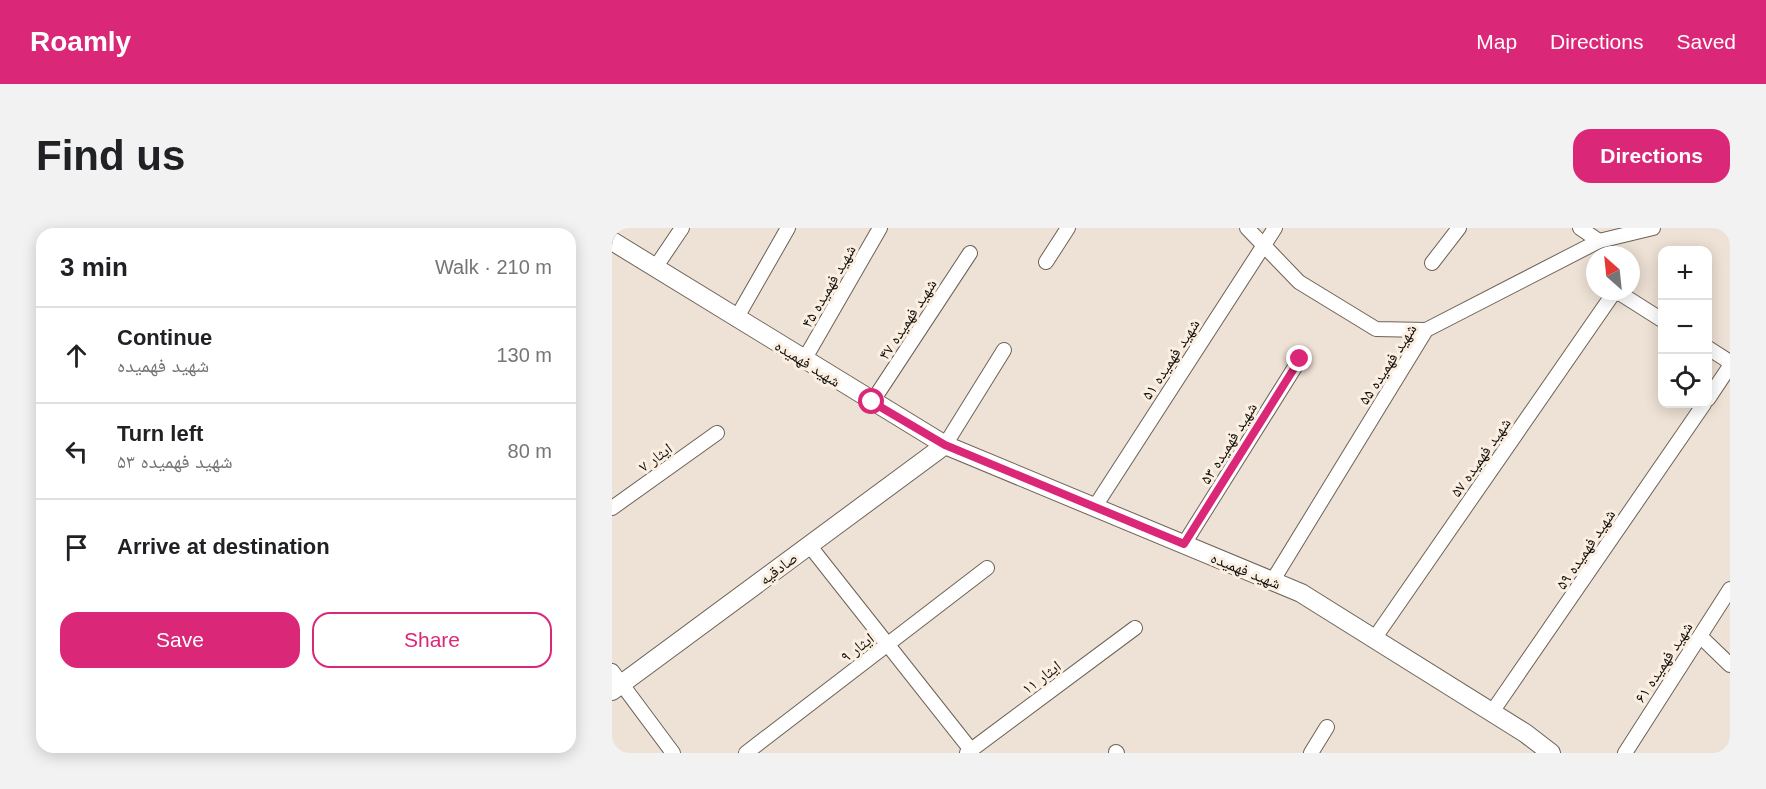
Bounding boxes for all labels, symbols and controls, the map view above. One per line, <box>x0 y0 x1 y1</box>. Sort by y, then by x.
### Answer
text: Roamly <box>30 26 131 57</box>
text: Map <box>1476 30 1517 53</box>
text: Directions <box>1550 30 1643 53</box>
text: Saved <box>1676 30 1736 53</box>
button: Directions <box>1573 129 1730 183</box>
text: Find us <box>36 132 185 179</box>
street label: شهید فهمیده ۴۵ <box>798 242 860 331</box>
north arrow <box>1586 246 1640 300</box>
map controls <box>1658 246 1712 408</box>
button: + <box>1658 246 1712 300</box>
text: 3 min <box>60 252 128 282</box>
text: Walk · 210 m <box>435 256 552 278</box>
street label: شهید فهمیده ۴۷ <box>875 276 941 363</box>
button: − <box>1658 300 1712 354</box>
street label: شهید فهمیده ۵۱ <box>1138 316 1204 403</box>
street label: شهید فهمیده ۵۵ <box>1355 321 1421 408</box>
text: Continue <box>117 325 212 350</box>
street label: شهید فهمیده <box>771 337 843 391</box>
icon: ahead <box>60 339 93 372</box>
text: 130 m <box>496 344 552 366</box>
route end <box>1286 345 1312 371</box>
text: شهید فهمیده <box>117 354 209 376</box>
button: locate <box>1658 354 1712 408</box>
route start <box>858 388 884 414</box>
street label: شهید فهمیده ۵۳ <box>1197 400 1261 488</box>
street label: شهید فهمیده ۵۷ <box>1447 415 1515 501</box>
text: Turn left <box>117 421 203 446</box>
icon: left <box>60 435 93 468</box>
text: 80 m <box>508 440 552 462</box>
street label: ایثار ۷ <box>635 440 676 476</box>
text: شهید فهمیده ۵۳ <box>117 450 233 472</box>
street label: شهید فهمیده ۵۹ <box>1552 506 1619 593</box>
icon: arrive <box>60 531 93 564</box>
text: Arrive at destination <box>117 534 330 559</box>
street label: صادقیه <box>756 549 801 588</box>
street label: شهید فهمیده <box>1208 549 1283 593</box>
button: Save <box>60 612 300 668</box>
button: Share <box>312 612 552 668</box>
street label: شهید فهمیده ۶۱ <box>1631 619 1697 706</box>
street label: ایثار ۹ <box>837 630 878 666</box>
street label: ایثار ۱۱ <box>1019 657 1065 698</box>

